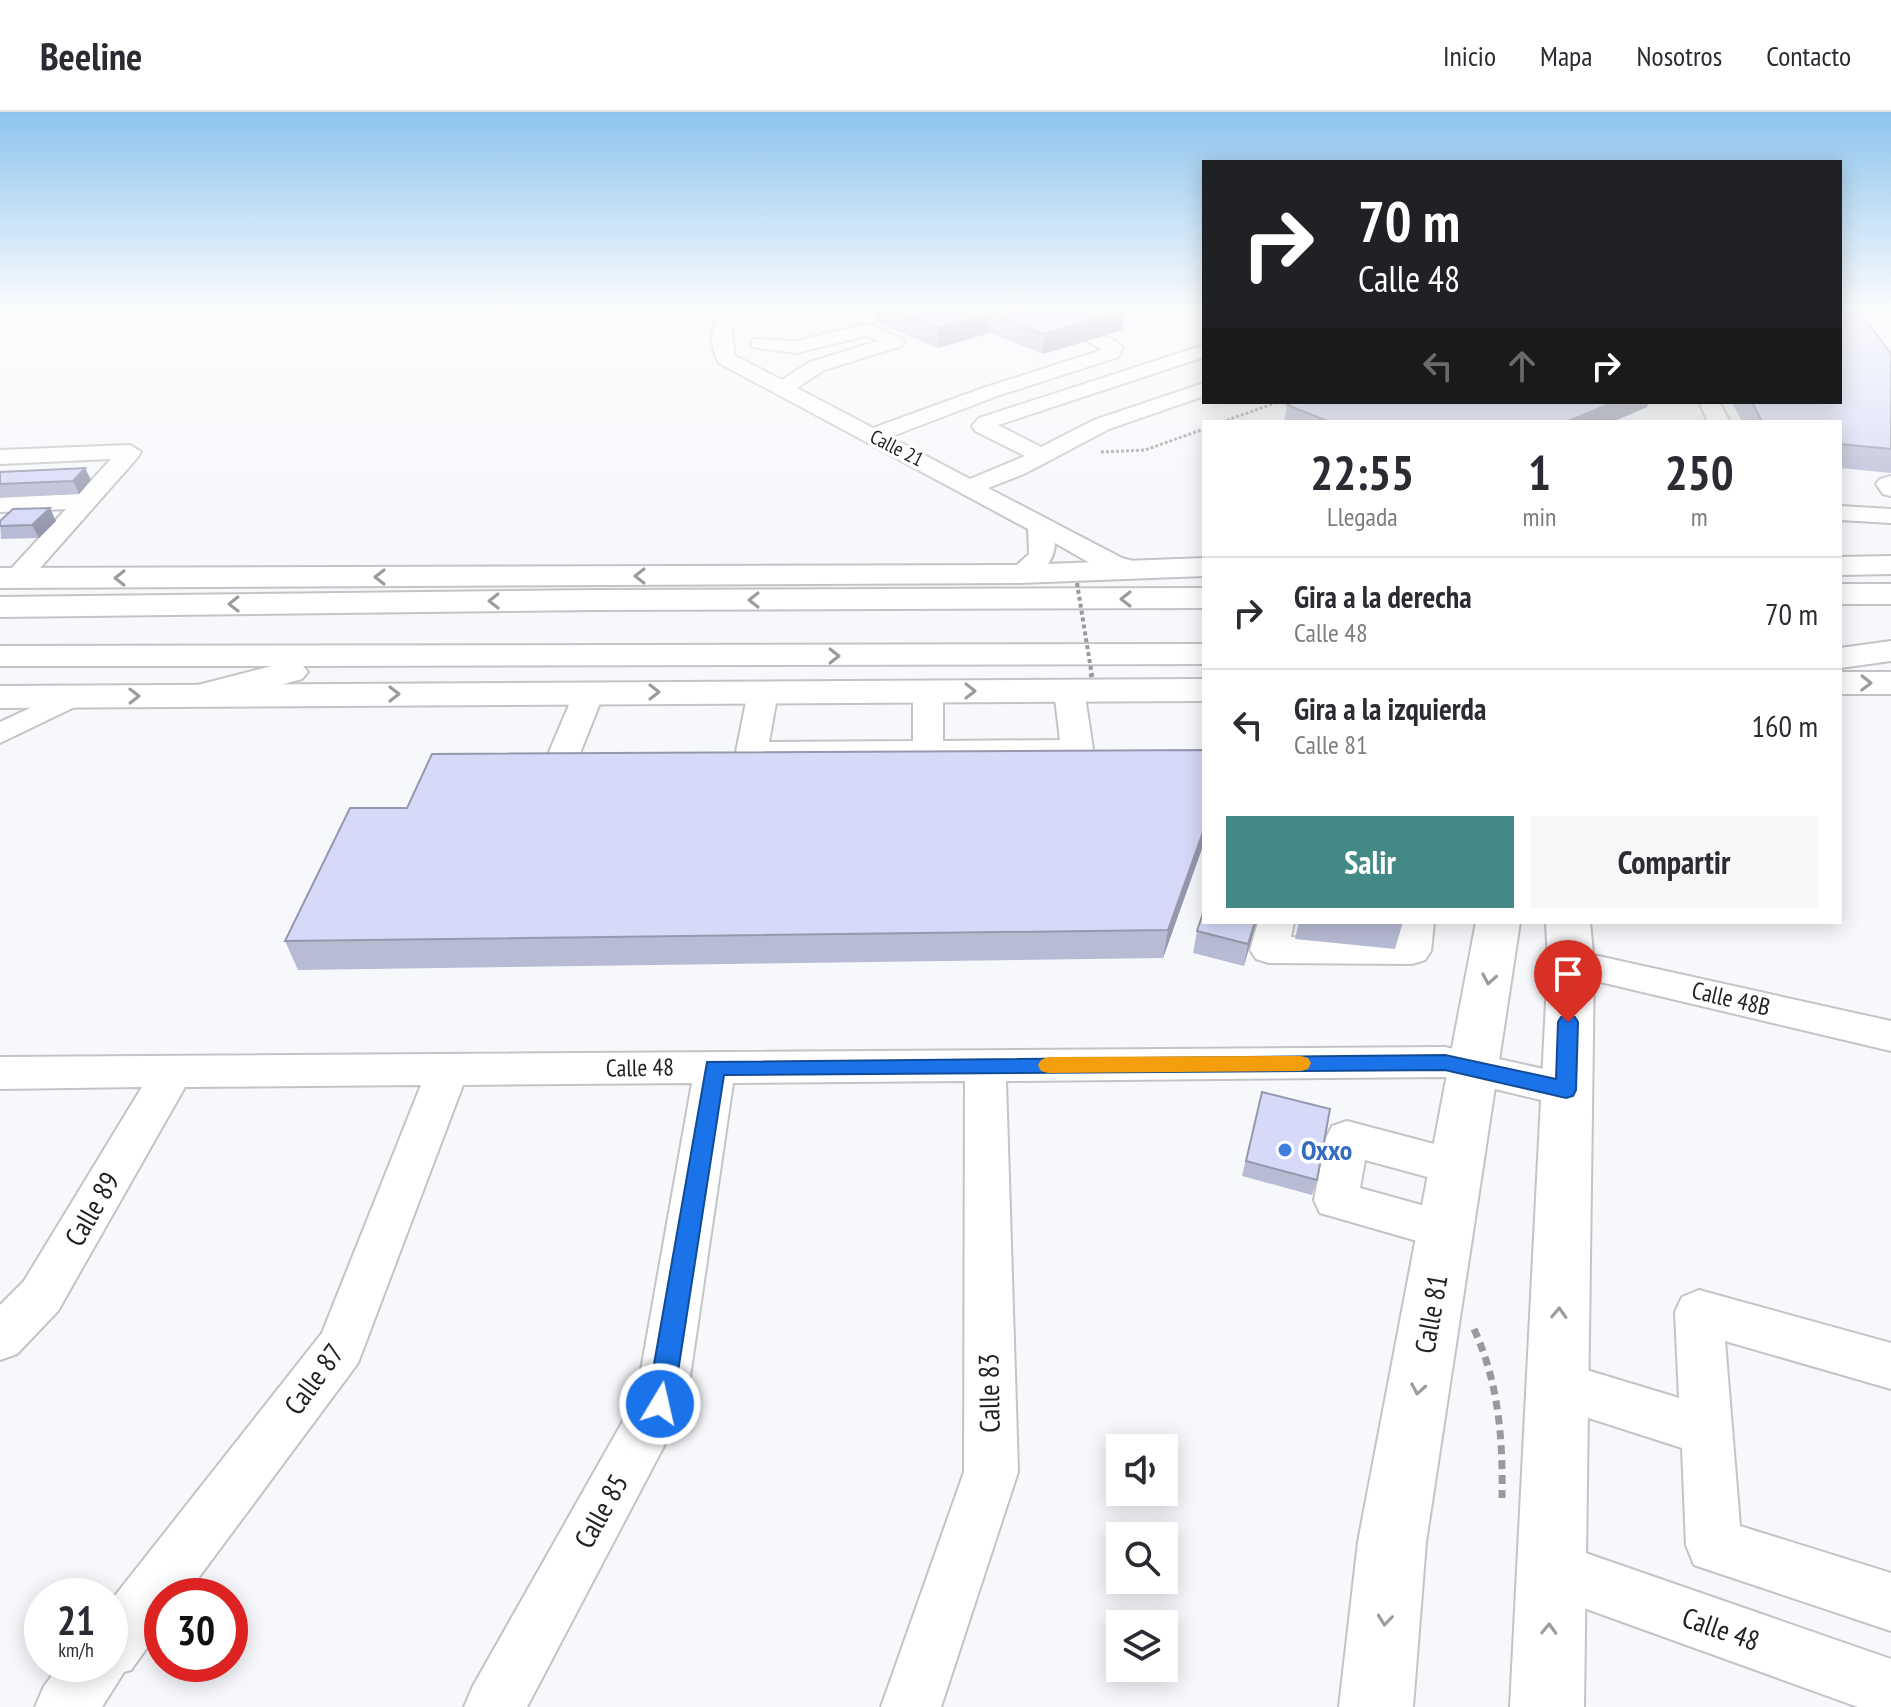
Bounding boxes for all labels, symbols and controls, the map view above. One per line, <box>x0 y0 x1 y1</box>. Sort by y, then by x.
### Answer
text: Beeline <box>40 31 142 80</box>
text: Inicio <box>1443 37 1496 74</box>
text: Mapa <box>1540 37 1592 74</box>
text: Nosotros <box>1636 37 1722 74</box>
text: Contacto <box>1766 37 1851 74</box>
text: 70 m <box>1358 185 1460 257</box>
icon: right <box>1226 192 1330 296</box>
text: Calle 48 <box>1358 255 1460 302</box>
icon: left <box>1416 344 1460 388</box>
icon: ahead <box>1500 344 1544 388</box>
icon: right <box>1584 344 1628 388</box>
street label: Calle 21 <box>866 424 928 472</box>
text: 22:55 <box>1310 441 1414 503</box>
text: 1 <box>1528 441 1551 503</box>
text: 250 <box>1665 441 1734 503</box>
text: Llegada <box>1327 500 1398 533</box>
text: min <box>1522 500 1556 533</box>
text: m <box>1691 500 1708 533</box>
one-way arrow <box>633 567 646 585</box>
one-way arrow <box>373 568 386 586</box>
one-way arrow <box>113 569 126 587</box>
text: Gira a la derecha <box>1294 577 1472 616</box>
one-way arrow <box>1119 590 1132 608</box>
one-way arrow <box>747 591 760 609</box>
icon: right <box>1226 591 1270 635</box>
one-way arrow <box>487 592 500 610</box>
text: 70 m <box>1765 594 1818 633</box>
one-way arrow <box>227 595 240 613</box>
text: Calle 48 <box>1294 616 1368 649</box>
one-way arrow <box>828 647 841 665</box>
one-way arrow <box>1860 674 1872 692</box>
one-way arrow <box>964 682 977 700</box>
one-way arrow <box>648 683 661 701</box>
one-way arrow <box>388 685 401 703</box>
one-way arrow <box>128 687 141 704</box>
text: Gira a la izquierda <box>1294 689 1486 728</box>
icon: left <box>1226 703 1270 747</box>
text: 160 m <box>1752 706 1818 745</box>
text: Calle 81 <box>1294 728 1368 761</box>
button: Salir <box>1226 816 1514 908</box>
button: Compartir <box>1530 816 1818 908</box>
pin <box>1534 940 1602 1022</box>
icon: arrive <box>1546 952 1590 996</box>
one-way arrow <box>1481 973 1498 986</box>
street label: Calle 48B <box>1689 974 1773 1023</box>
street label: Calle 48 <box>606 1051 674 1084</box>
place label: Oxxo <box>1301 1131 1352 1168</box>
marker: Oxxo <box>1276 1141 1294 1159</box>
street label: Calle 89 <box>56 1165 127 1252</box>
street label: Calle 81 <box>1405 1272 1456 1356</box>
one-way arrow <box>1551 1306 1568 1319</box>
street label: Calle 87 <box>275 1336 352 1422</box>
street label: Calle 83 <box>969 1353 1008 1433</box>
position arrow <box>618 1362 702 1446</box>
one-way arrow <box>1411 1383 1428 1396</box>
map controls <box>1106 1434 1178 1682</box>
button: sound <box>1106 1434 1178 1506</box>
street label: Calle 85 <box>565 1467 636 1554</box>
button: search <box>1106 1522 1178 1594</box>
speed limit sign: 30 <box>144 1578 248 1682</box>
text: 21 <box>57 1594 95 1646</box>
street label: Calle 48 <box>1678 1598 1765 1659</box>
button: layers <box>1106 1610 1178 1682</box>
one-way arrow <box>1376 1614 1393 1627</box>
one-way arrow <box>1541 1622 1558 1635</box>
text: km/h <box>58 1637 94 1663</box>

